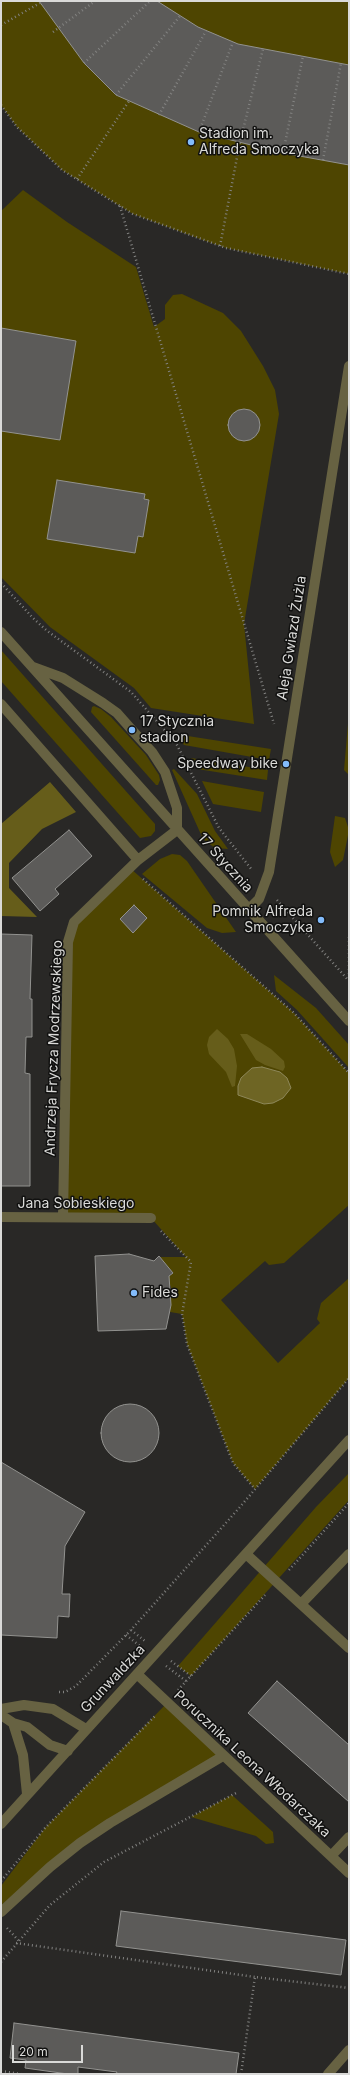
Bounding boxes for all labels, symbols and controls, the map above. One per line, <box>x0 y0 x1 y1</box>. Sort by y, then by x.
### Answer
place label: Stadion im. Alfreda Smoczyka <box>199 126 319 158</box>
marker: Stadion im. Alfreda Smoczyka <box>186 137 196 147</box>
street label: Aleja Gwiazd Żużla <box>274 575 310 701</box>
place label: 17 Stycznia stadion <box>140 714 214 746</box>
marker: 17 Stycznia stadion <box>127 725 137 735</box>
place label: Speedway bike <box>177 756 278 772</box>
marker: Speedway bike <box>281 759 291 769</box>
street label: 17 Stycznia <box>194 830 256 896</box>
place label: Pomnik Alfreda Smoczyka <box>212 904 313 936</box>
marker: Pomnik Alfreda Smoczyka <box>316 915 326 925</box>
street label: Andrzeja Frycza Modrzewskiego <box>42 940 66 1156</box>
street label: Jana Sobieskiego <box>17 1196 135 1212</box>
place label: Fides <box>142 1285 178 1301</box>
marker: Fides <box>129 1288 139 1298</box>
street label: Grunwaldzka <box>77 1642 149 1716</box>
street label: Porucznika Leona Włodarczaka <box>170 1687 334 1841</box>
scale bar <box>14 2037 85 2063</box>
text: 20 m <box>19 2044 48 2059</box>

